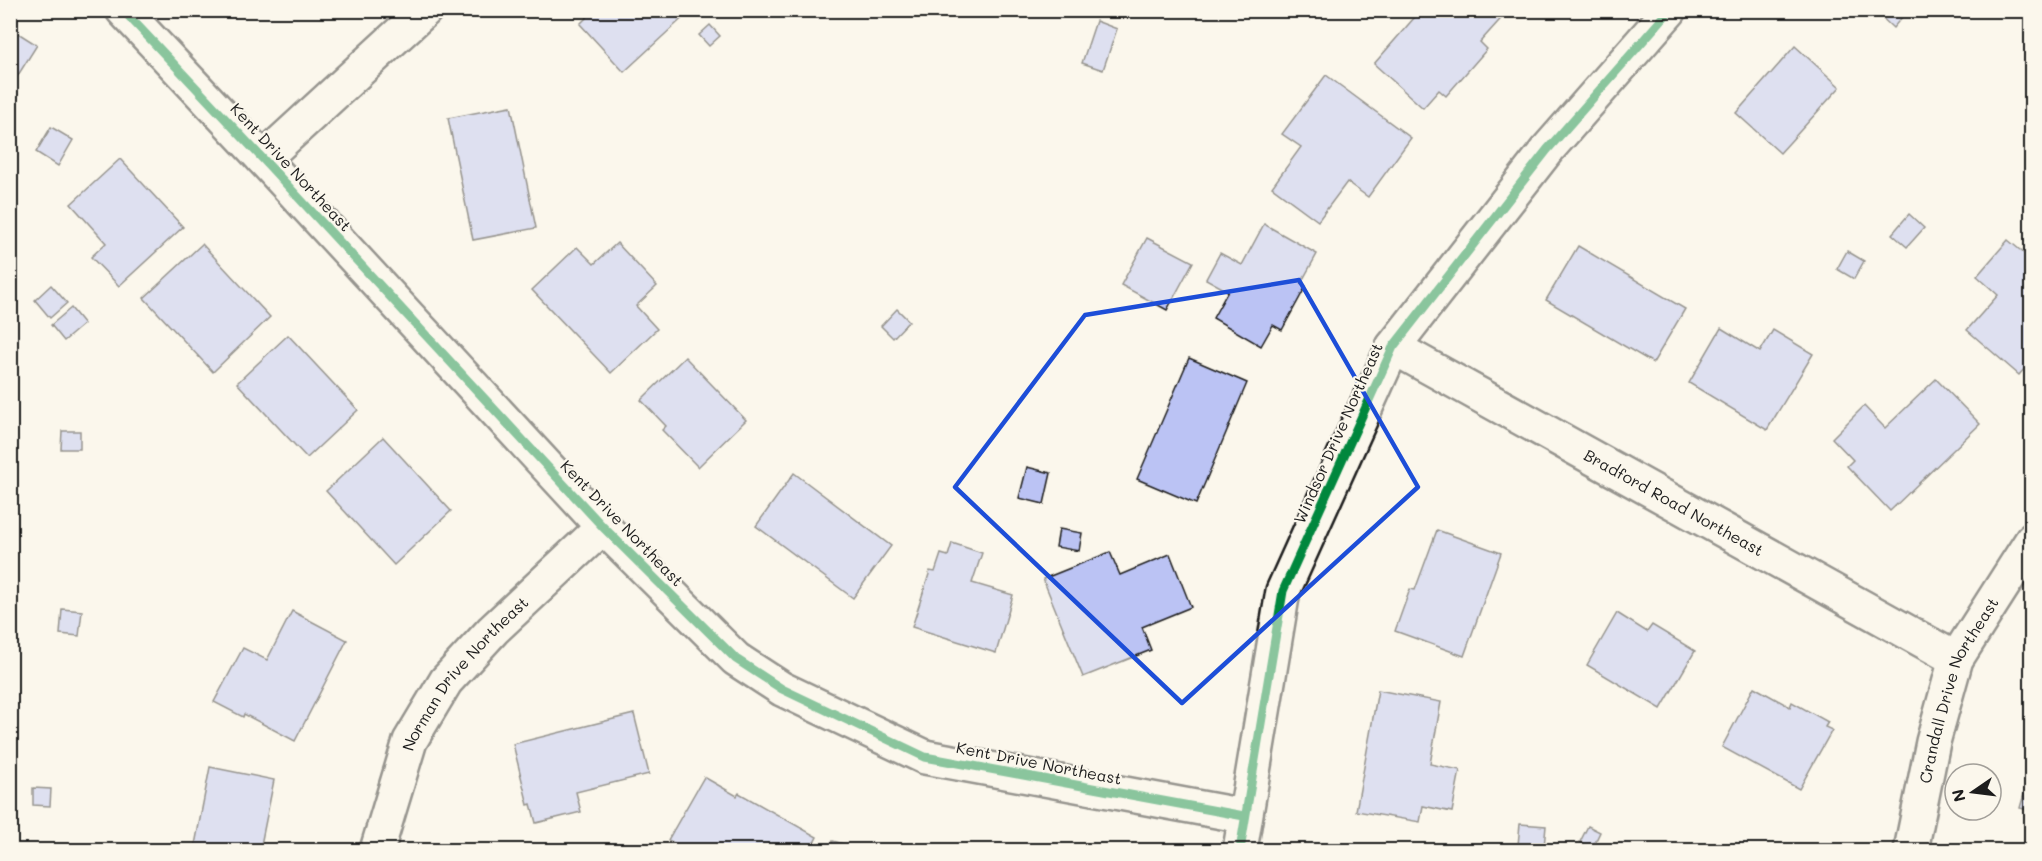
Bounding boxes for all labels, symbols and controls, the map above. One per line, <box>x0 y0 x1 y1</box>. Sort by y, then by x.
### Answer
street label: Kent Drive Northeast <box>226 98 356 235</box>
street label: Windsor Drive Northeast <box>1288 339 1387 527</box>
street label: Bradford Road Northeast <box>1580 444 1768 560</box>
street label: Kent Drive Northeast <box>556 455 688 590</box>
street label: Norman Drive Northeast <box>397 591 532 753</box>
street label: Crandall Drive Northeast <box>1914 593 2003 785</box>
street label: Kent Drive Northeast <box>955 736 1124 789</box>
north arrow <box>1943 762 2003 822</box>
text: N <box>1946 787 1970 804</box>

